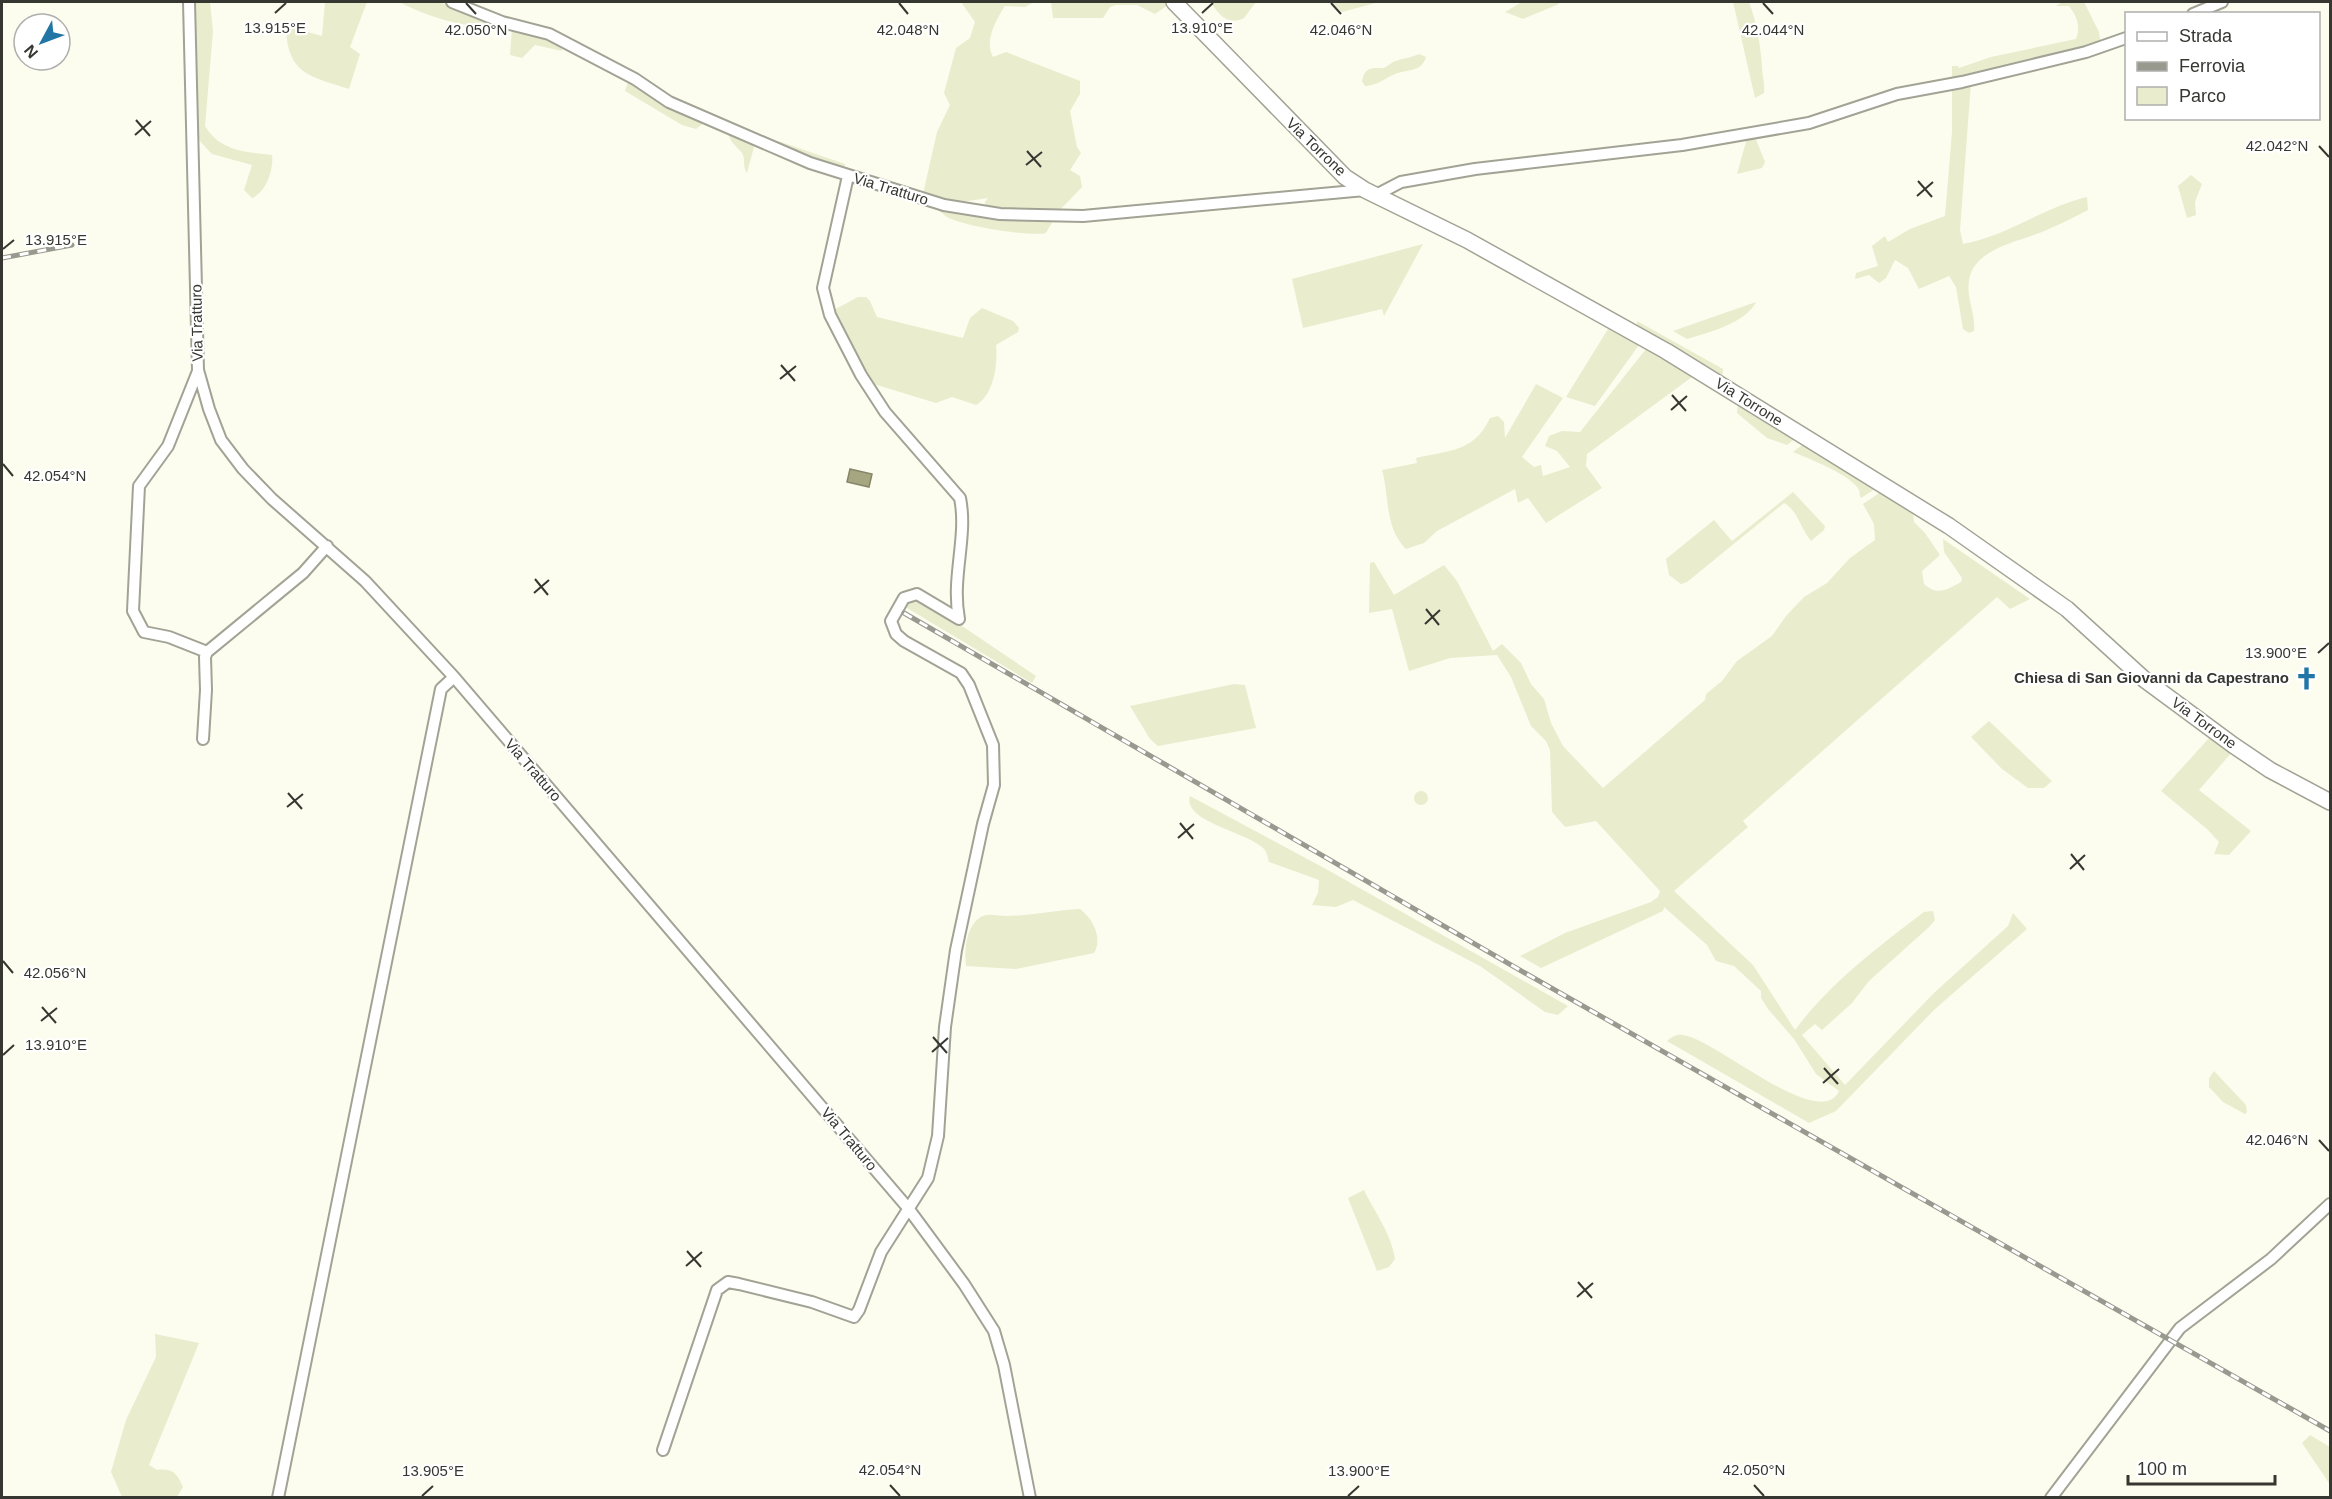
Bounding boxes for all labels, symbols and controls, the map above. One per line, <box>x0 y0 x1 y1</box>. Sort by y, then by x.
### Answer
north arrow <box>12 12 72 72</box>
legend <box>2125 12 2320 120</box>
text: 13.915°E <box>244 19 306 36</box>
text: 13.910°E <box>1171 19 1233 36</box>
text: 42.050°N <box>445 21 507 38</box>
text: 42.048°N <box>877 21 939 38</box>
text: 42.046°N <box>1310 21 1372 38</box>
text: 42.044°N <box>1742 21 1804 38</box>
text: Strada <box>2179 26 2233 46</box>
text: N <box>21 42 41 61</box>
text: Ferrovia <box>2179 56 2246 76</box>
text: Parco <box>2179 86 2226 106</box>
street label: Via Torrone <box>1283 114 1350 179</box>
text: 42.042°N <box>2246 137 2308 154</box>
street label: Via Tratturo <box>852 169 931 208</box>
text: 13.915°E <box>25 231 87 248</box>
street label: Via Tratturo <box>187 284 206 362</box>
street label: Via Torrone <box>1712 374 1786 429</box>
text: 42.054°N <box>24 467 86 484</box>
text: 13.900°E <box>2245 644 2307 661</box>
church icon: Chiesa di San Giovanni da Capestrano <box>2294 665 2320 691</box>
place label: Chiesa di San Giovanni da Capestrano <box>2014 669 2289 686</box>
street label: Via Torrone <box>2168 693 2240 752</box>
street label: Via Tratturo <box>502 735 565 804</box>
text: 42.056°N <box>24 964 86 981</box>
text: 13.910°E <box>25 1036 87 1053</box>
street label: Via Tratturo <box>818 1104 881 1174</box>
text: 42.046°N <box>2246 1131 2308 1148</box>
scale bar <box>2128 1448 2275 1486</box>
text: 100 m <box>2137 1459 2187 1479</box>
text: 42.054°N <box>859 1461 921 1478</box>
text: 42.050°N <box>1723 1461 1785 1478</box>
text: 13.905°E <box>402 1462 464 1479</box>
text: 13.900°E <box>1328 1462 1390 1479</box>

